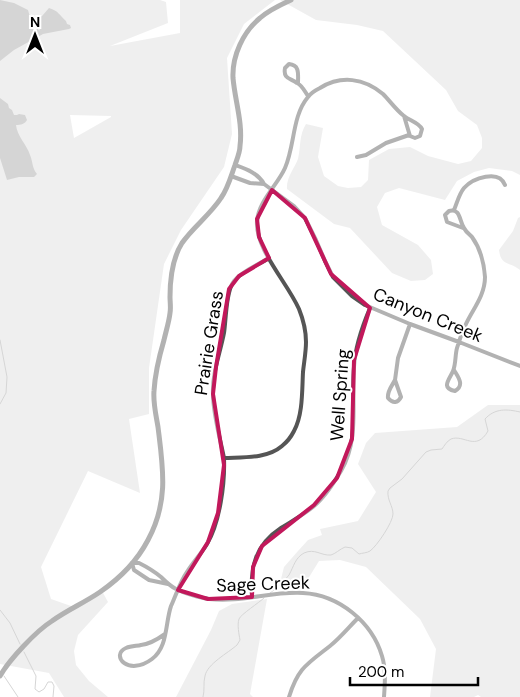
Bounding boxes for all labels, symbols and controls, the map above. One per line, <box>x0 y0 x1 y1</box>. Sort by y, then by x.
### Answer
north arrow <box>10 10 60 60</box>
text: N <box>30 13 40 31</box>
street label: Canyon Creek <box>370 282 486 348</box>
street label: Prairie Grass <box>189 289 229 397</box>
street label: Well Spring <box>325 348 355 442</box>
street label: Sage Creek <box>216 570 310 598</box>
scale bar <box>350 654 478 686</box>
text: 200 m <box>358 662 404 682</box>

